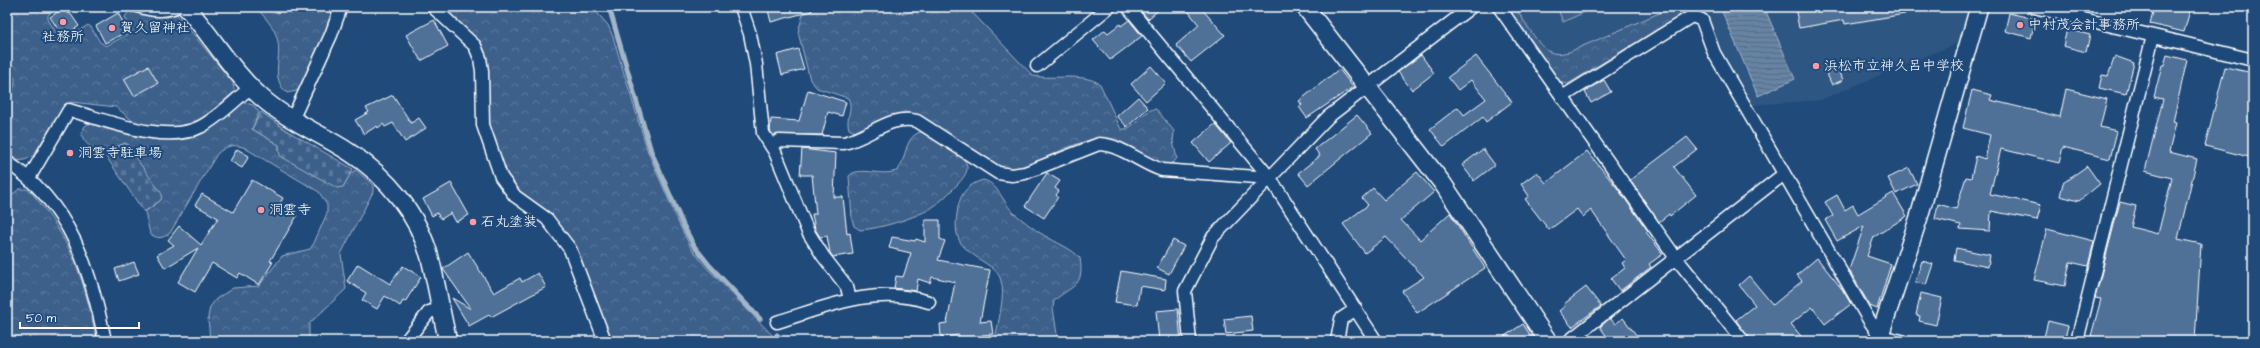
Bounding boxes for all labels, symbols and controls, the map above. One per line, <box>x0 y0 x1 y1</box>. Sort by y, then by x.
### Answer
place label: 中村茂会計事務所 <box>2028 15 2140 35</box>
marker: 社務所 <box>58 17 68 27</box>
place label: 賀久留神社 <box>120 18 190 38</box>
marker: 中村茂会計事務所 <box>2015 20 2025 30</box>
marker: 賀久留神社 <box>107 23 117 33</box>
place label: 社務所 <box>42 27 84 47</box>
place label: 浜松市立神久呂中学校 <box>1824 56 1964 76</box>
marker: 浜松市立神久呂中学校 <box>1811 61 1821 71</box>
place label: 洞雲寺駐車場 <box>78 143 162 163</box>
marker: 洞雲寺駐車場 <box>65 148 75 158</box>
place label: 洞雲寺 <box>269 200 311 220</box>
marker: 洞雲寺 <box>256 205 266 215</box>
place label: 石丸塗装 <box>481 212 537 232</box>
marker: 石丸塗装 <box>468 217 478 227</box>
scale bar <box>20 304 139 330</box>
text: 50 m <box>26 310 57 327</box>

